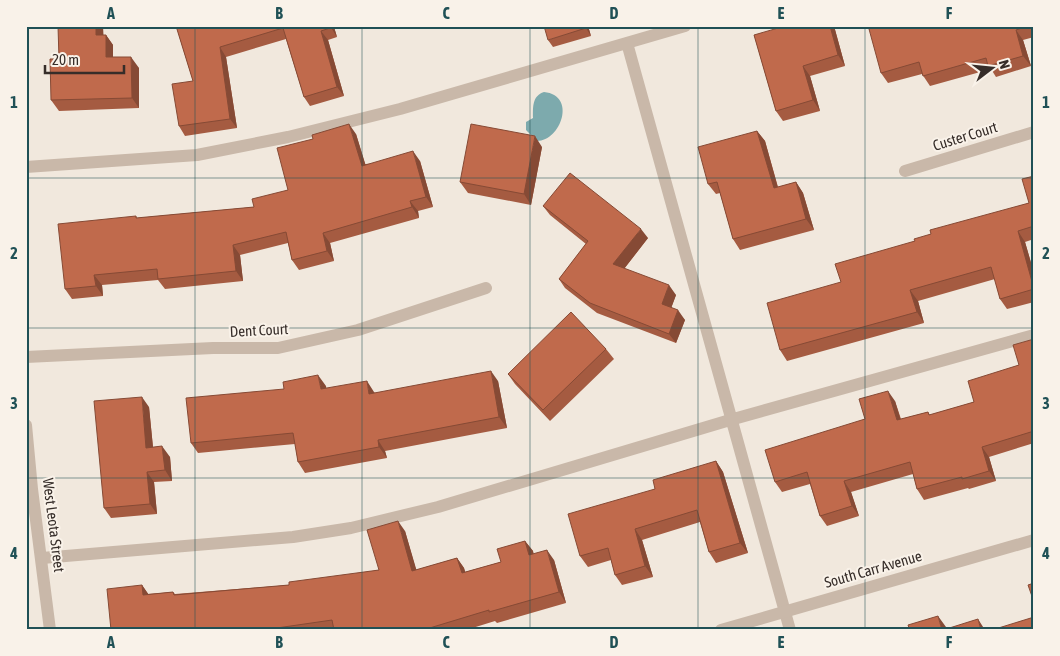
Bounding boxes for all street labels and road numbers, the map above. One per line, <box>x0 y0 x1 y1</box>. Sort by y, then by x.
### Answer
street label: Custer Court <box>931 118 999 154</box>
street label: Dent Court <box>229 320 289 340</box>
street label: West Leota Street <box>40 477 68 573</box>
street label: South Carr Avenue <box>822 547 924 591</box>

